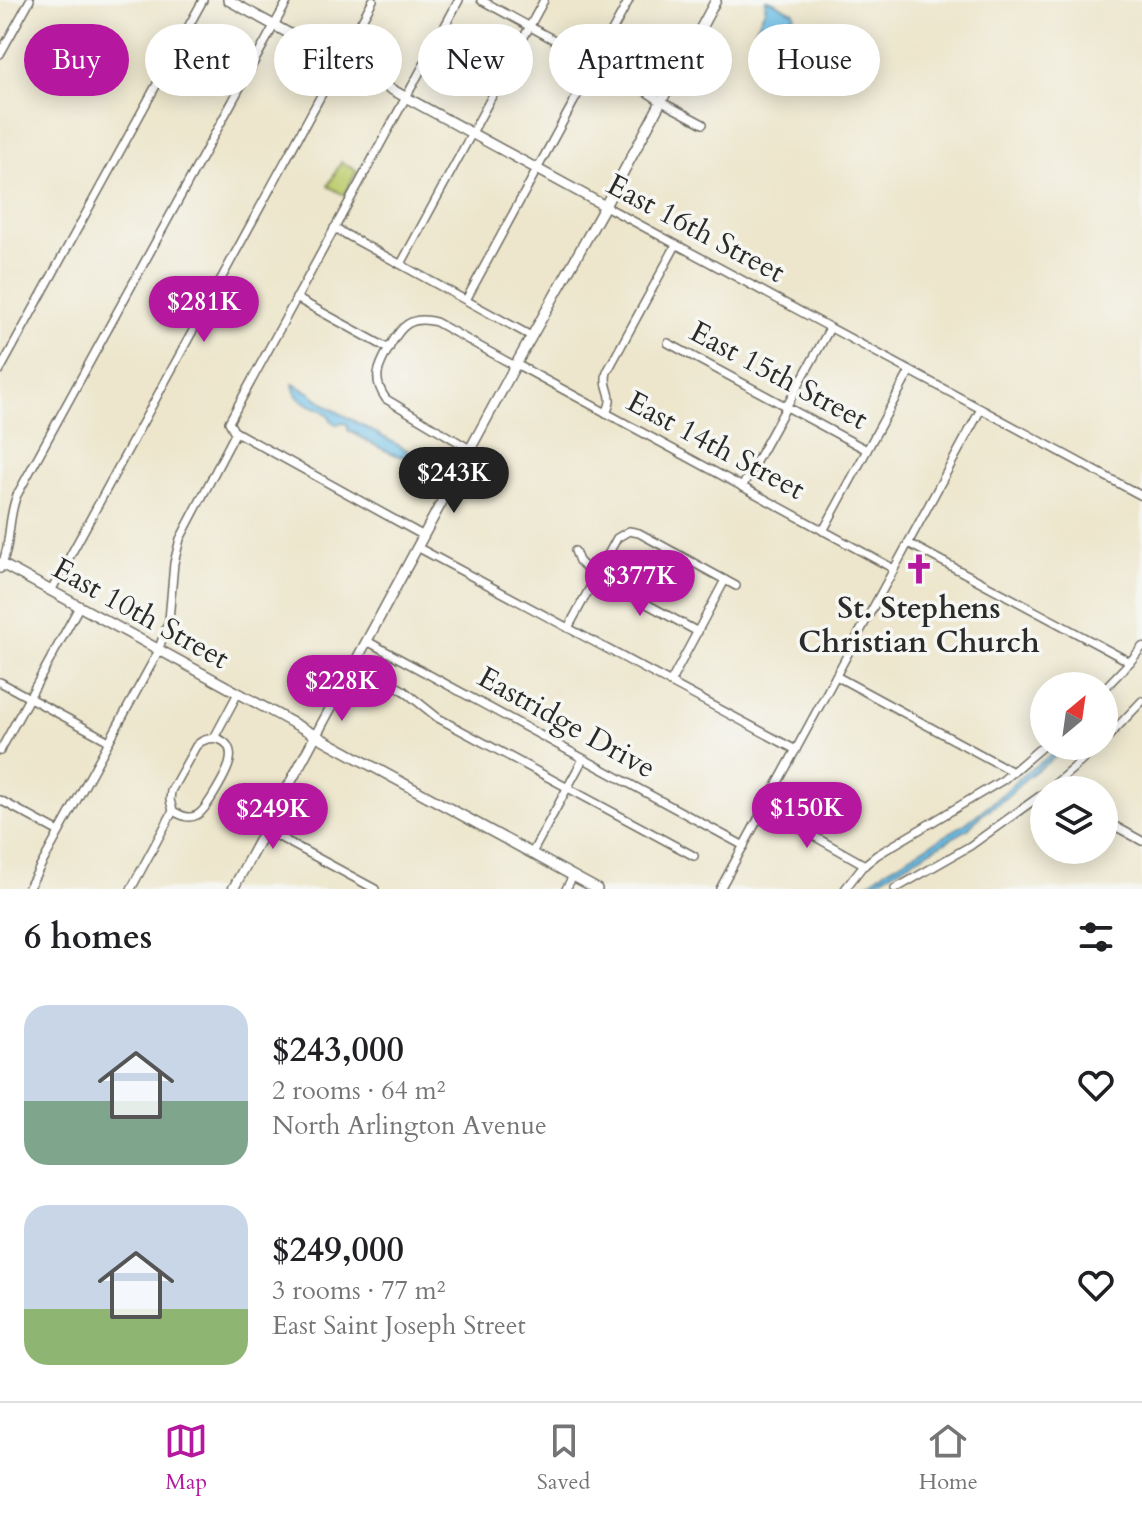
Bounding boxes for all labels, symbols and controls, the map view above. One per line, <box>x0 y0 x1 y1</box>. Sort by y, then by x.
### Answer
chip: Buy <box>24 24 129 96</box>
chip: Rent <box>145 24 258 96</box>
chip: Filters <box>274 24 402 96</box>
chip: New <box>418 24 533 96</box>
chip: Apartment <box>549 24 732 96</box>
chip: House <box>748 24 880 96</box>
street label: East 16th Street <box>600 164 792 293</box>
pin: $281K <box>148 276 260 344</box>
text: $281K <box>167 284 241 319</box>
street label: East 15th Street <box>683 311 875 440</box>
street label: East 14th Street <box>620 381 812 510</box>
pin: $243K <box>398 447 510 515</box>
text: $243K <box>417 455 491 490</box>
street label: East 10th Street <box>45 548 237 679</box>
pin: $377K <box>584 550 696 618</box>
church icon: St. Stephens Christian Church <box>902 552 936 586</box>
text: $377K <box>603 558 677 593</box>
place label: St. Stephens Christian Church <box>798 588 1040 663</box>
pin: $228K <box>286 655 398 723</box>
street label: Eastridge Drive <box>470 657 663 788</box>
text: $228K <box>305 663 379 698</box>
north arrow <box>1030 672 1118 760</box>
map controls <box>1030 672 1118 864</box>
button: layers <box>1030 776 1118 864</box>
pin: $150K <box>751 782 863 850</box>
pin: $249K <box>217 783 329 851</box>
text: $150K <box>770 790 844 825</box>
text: $249K <box>236 791 310 826</box>
text: 6 homes <box>24 914 152 960</box>
icon: filters <box>1074 915 1118 959</box>
text: $243,000 <box>272 1027 404 1073</box>
icon: home <box>88 1037 184 1133</box>
icon: heart <box>1074 1063 1118 1107</box>
text: 2 rooms · 64 m² <box>272 1073 445 1108</box>
text: North Arlington Avenue <box>272 1108 547 1143</box>
text: $249,000 <box>272 1227 404 1273</box>
icon: home <box>88 1237 184 1333</box>
icon: heart <box>1074 1263 1118 1307</box>
text: 3 rooms · 77 m² <box>272 1273 445 1308</box>
text: East Saint Joseph Street <box>272 1308 526 1343</box>
tab: Map <box>164 1419 208 1497</box>
tab: Saved <box>537 1419 590 1497</box>
tab: Home <box>919 1419 978 1497</box>

